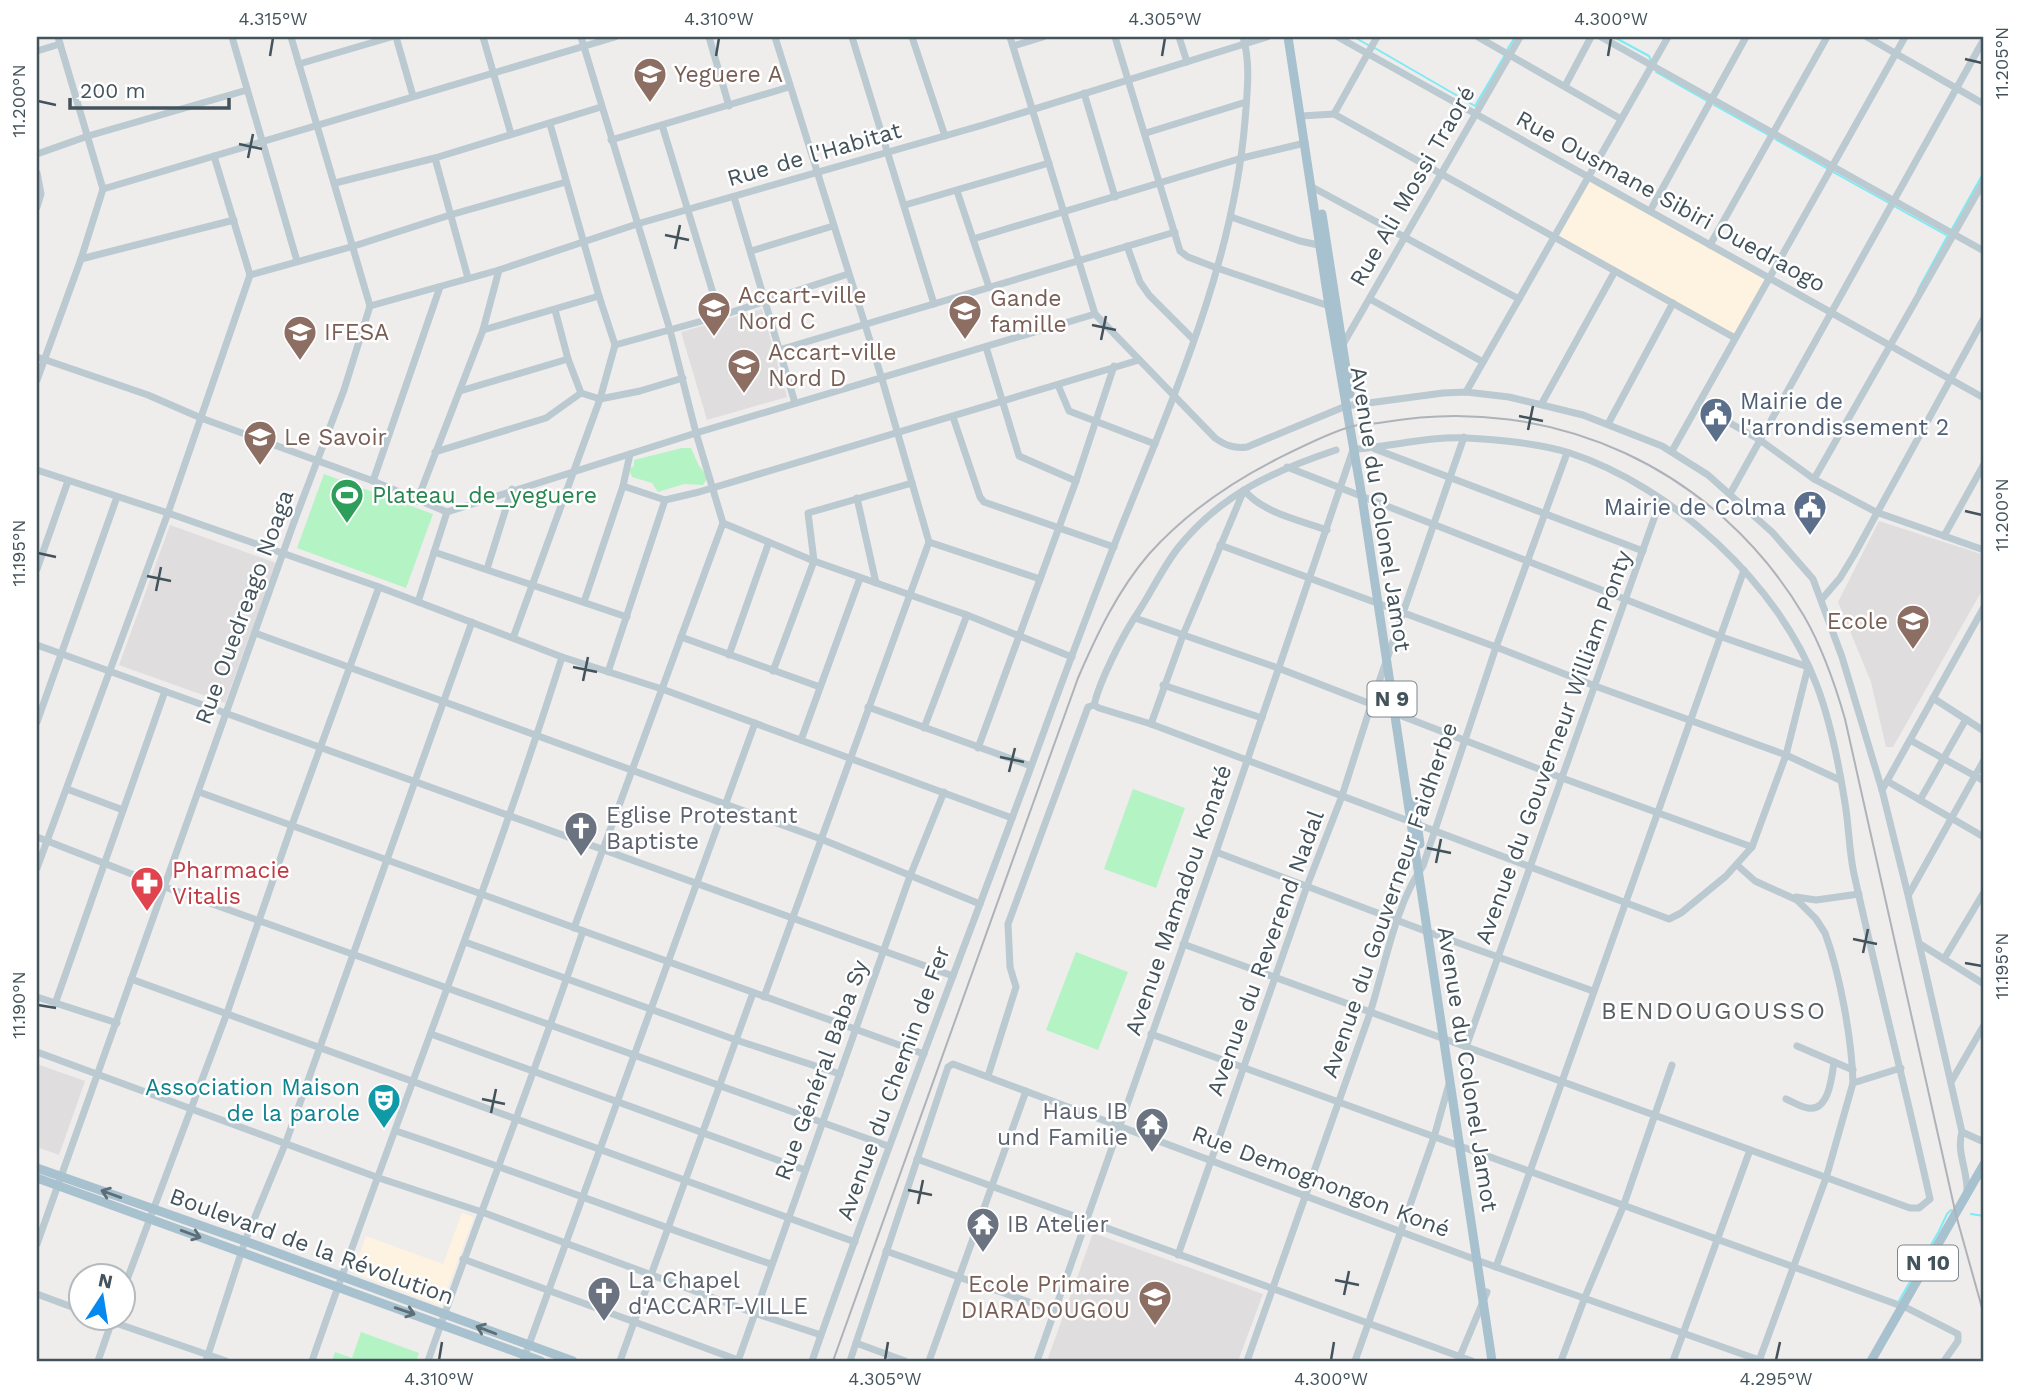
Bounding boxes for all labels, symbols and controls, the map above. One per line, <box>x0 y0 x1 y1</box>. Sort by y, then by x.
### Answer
text: 4.315°W <box>238 8 308 29</box>
text: 4.310°W <box>684 8 754 29</box>
text: 4.305°W <box>1128 8 1202 29</box>
text: 4.300°W <box>1574 8 1648 29</box>
text: 11.205°N <box>1991 27 2012 99</box>
school or university icon: Yeguere A <box>631 55 669 104</box>
place label: Yeguere A <box>674 61 783 88</box>
text: 11.200°N <box>8 64 29 138</box>
scale bar <box>70 66 229 110</box>
text: 200 m <box>80 78 146 103</box>
street label: Rue Ali Mossi Traoré <box>1344 81 1481 291</box>
street label: Rue Ousmane Sibiri Ouedraogo <box>1511 105 1830 298</box>
street label: Rue de l'Habitat <box>724 117 905 192</box>
place label: Accart-ville Nord C <box>738 282 866 335</box>
place label: Gande famille <box>990 285 1067 338</box>
school or university icon: Accart-ville Nord C <box>695 289 733 338</box>
school or university icon: Gande famille <box>946 292 984 341</box>
school or university icon: IFESA <box>281 313 319 362</box>
place label: IFESA <box>324 319 389 346</box>
place label: Accart-ville Nord D <box>768 339 896 392</box>
school or university icon: Accart-ville Nord D <box>725 346 763 395</box>
street label: Avenue du Colonel Jamot <box>1345 365 1416 654</box>
place label: Mairie de l'arrondissement 2 <box>1740 388 1949 441</box>
public building icon: Mairie de l'arrondissement 2 <box>1697 395 1735 444</box>
school or university icon: Le Savoir <box>241 418 279 467</box>
place label: Le Savoir <box>284 424 387 451</box>
sports icon: Plateau_de_yeguere <box>328 476 366 525</box>
text: 11.200°N <box>1991 478 2012 552</box>
place label: Plateau_de_yeguere <box>372 482 597 509</box>
street label: Rue Ouedreago Noaga <box>189 486 299 728</box>
public building icon: Mairie de Colma <box>1791 488 1829 537</box>
place label: Mairie de Colma <box>1604 494 1786 521</box>
text: 11.195°N <box>8 520 29 586</box>
street label: Avenue du Gouverneur William Ponty <box>1469 546 1638 948</box>
school or university icon: Ecole <box>1894 602 1932 651</box>
place label: Ecole <box>1827 608 1888 635</box>
road number: N 9 <box>1368 682 1416 716</box>
street label: Avenue du Gouverneur Faidherbe <box>1316 719 1463 1082</box>
street label: Avenue Mamadou Konaté <box>1119 761 1238 1039</box>
place label: Eglise Protestant Baptiste <box>606 802 798 855</box>
street label: Avenue du Reverend Nadal <box>1201 807 1330 1100</box>
church icon: Eglise Protestant Baptiste <box>562 809 600 858</box>
place label: Pharmacie Vitalis <box>172 857 290 910</box>
pharmacy icon: Pharmacie Vitalis <box>128 864 166 913</box>
street label: Avenue du Colonel Jamot <box>1432 925 1503 1214</box>
text: 11.195°N <box>1991 933 2012 999</box>
street label: Avenue du Chemin de Fer <box>831 942 956 1224</box>
street label: Rue Général Baba Sy <box>769 956 874 1184</box>
text: 11.190°N <box>8 971 29 1039</box>
district label: BENDOUGOUSSO <box>1601 997 1827 1025</box>
place label: Association Maison de la parole <box>145 1074 360 1127</box>
theatre icon: Association Maison de la parole <box>365 1081 403 1130</box>
place label: Haus IB und Familie <box>997 1098 1128 1151</box>
temple icon: Haus IB und Familie <box>1133 1105 1171 1154</box>
street label: Rue Demognongon Koné <box>1188 1120 1454 1243</box>
street label: Boulevard de la Révolution <box>166 1182 458 1311</box>
one-way arrow <box>100 1187 122 1199</box>
temple icon: IB Atelier <box>964 1205 1002 1254</box>
place label: IB Atelier <box>1007 1211 1109 1238</box>
one-way arrow <box>179 1229 201 1242</box>
road number: N 10 <box>1898 1246 1958 1280</box>
north arrow <box>66 1262 136 1332</box>
place label: La Chapel d'ACCART-VILLE <box>628 1267 808 1320</box>
text: N <box>96 1268 115 1294</box>
place label: Ecole Primaire DIARADOUGOU <box>961 1271 1130 1324</box>
church icon: La Chapel d'ACCART-VILLE <box>585 1274 623 1323</box>
school or university icon: Ecole Primaire DIARADOUGOU <box>1136 1278 1174 1327</box>
one-way arrow <box>393 1306 415 1318</box>
one-way arrow <box>475 1322 497 1335</box>
text: 4.310°W <box>404 1368 474 1389</box>
text: 4.305°W <box>848 1368 922 1389</box>
text: 4.300°W <box>1294 1368 1368 1389</box>
text: 4.295°W <box>1739 1368 1813 1389</box>

